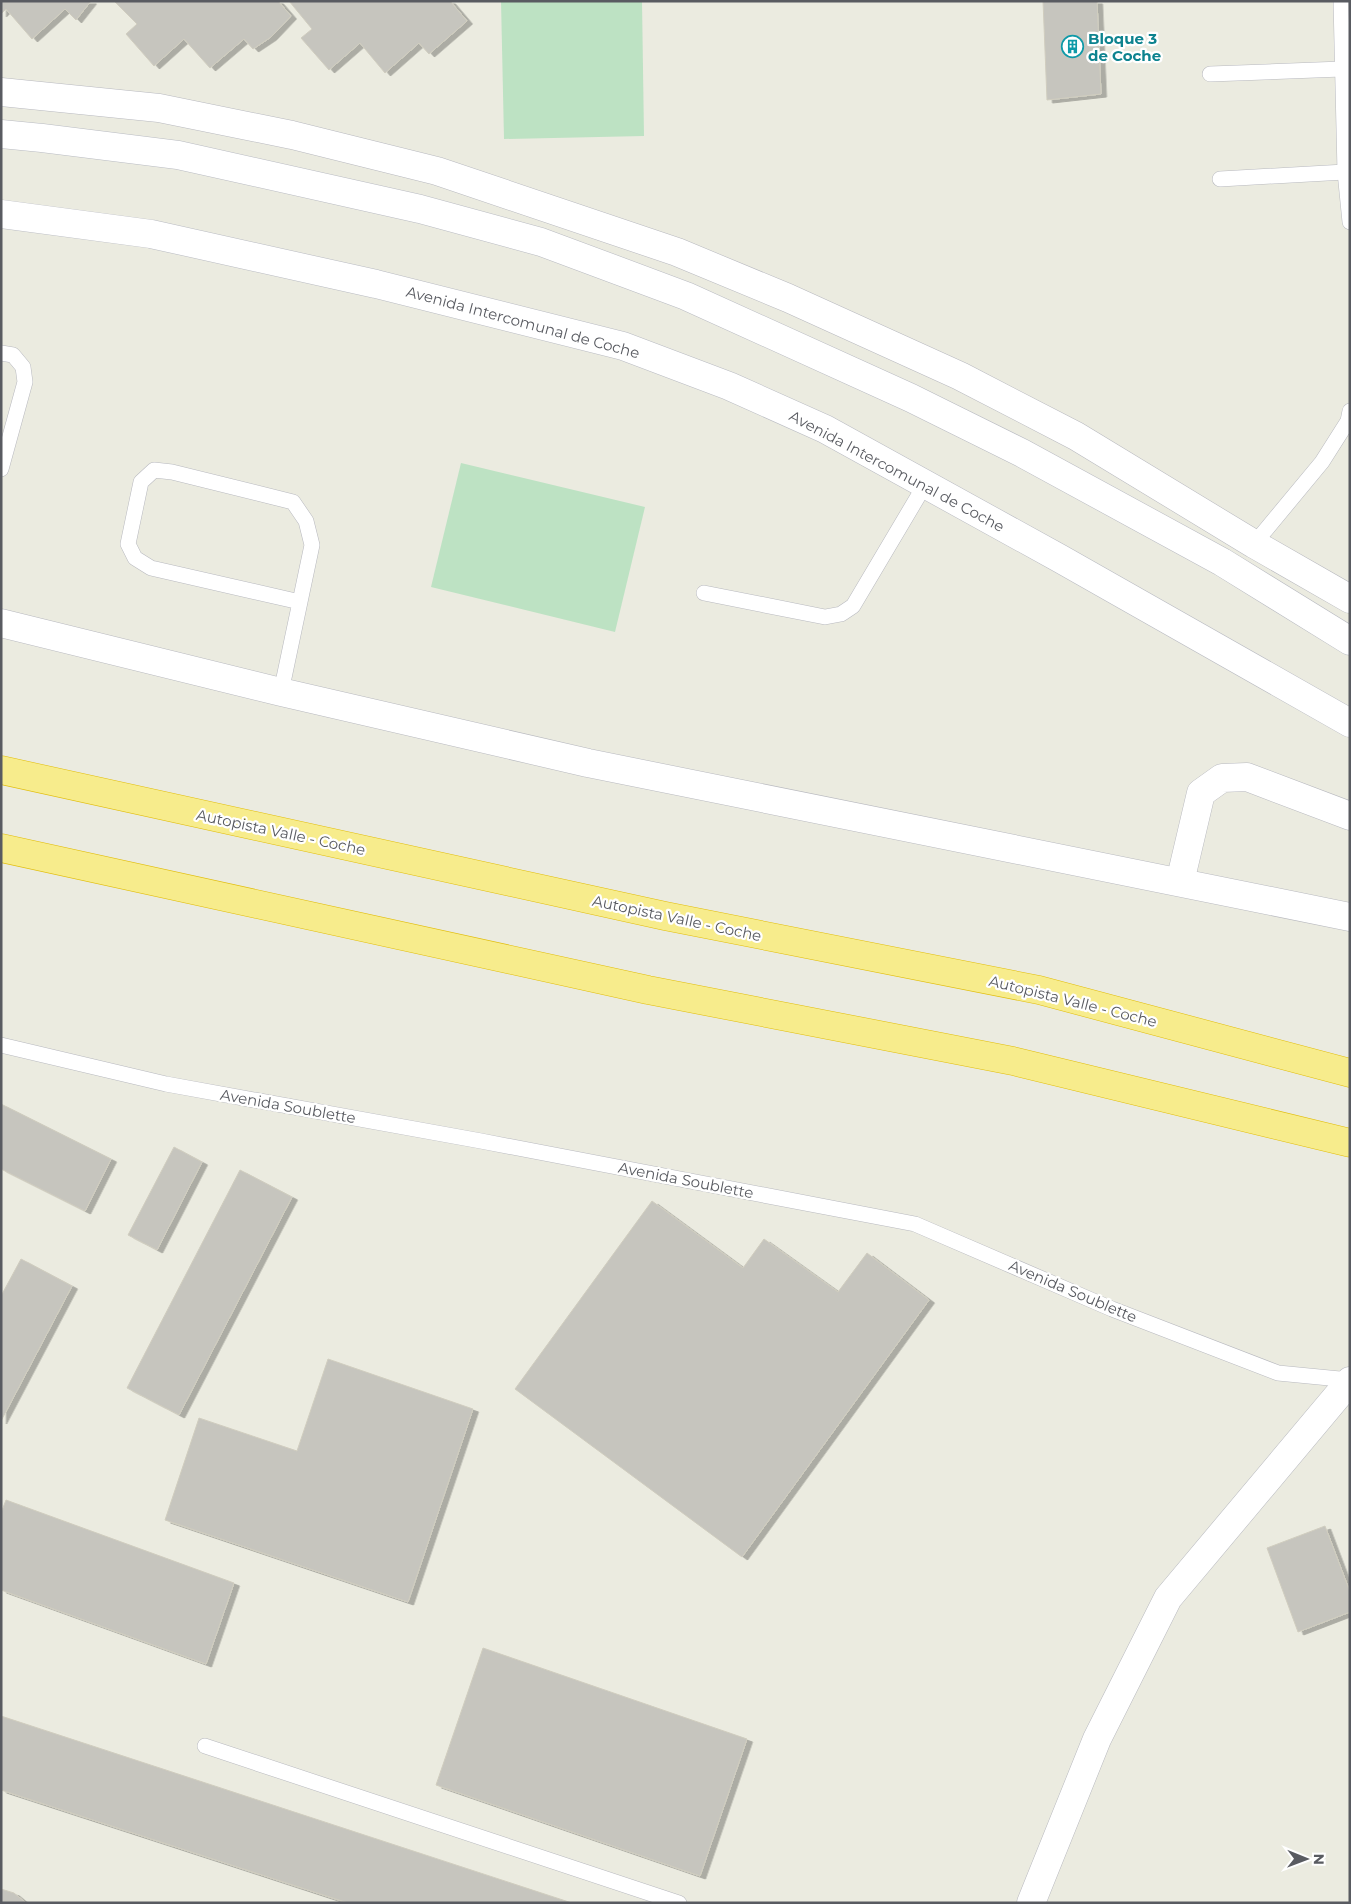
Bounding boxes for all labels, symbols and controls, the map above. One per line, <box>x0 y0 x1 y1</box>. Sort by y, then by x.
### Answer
place label: Bloque 3 de Coche <box>1088 29 1161 65</box>
building icon: Bloque 3 de Coche <box>1060 35 1084 59</box>
street label: Avenida Intercomunal de Coche <box>404 282 642 362</box>
street label: Avenida Intercomunal de Coche <box>786 406 1008 536</box>
street label: Autopista Valle - Coche <box>195 805 367 859</box>
street label: Autopista Valle - Coche <box>591 891 763 945</box>
street label: Autopista Valle - Coche <box>987 971 1159 1031</box>
street label: Avenida Soublette <box>219 1085 357 1127</box>
street label: Avenida Soublette <box>617 1158 755 1202</box>
street label: Avenida Soublette <box>1006 1255 1140 1327</box>
north arrow <box>1281 1834 1331 1884</box>
text: N <box>1310 1853 1328 1865</box>

